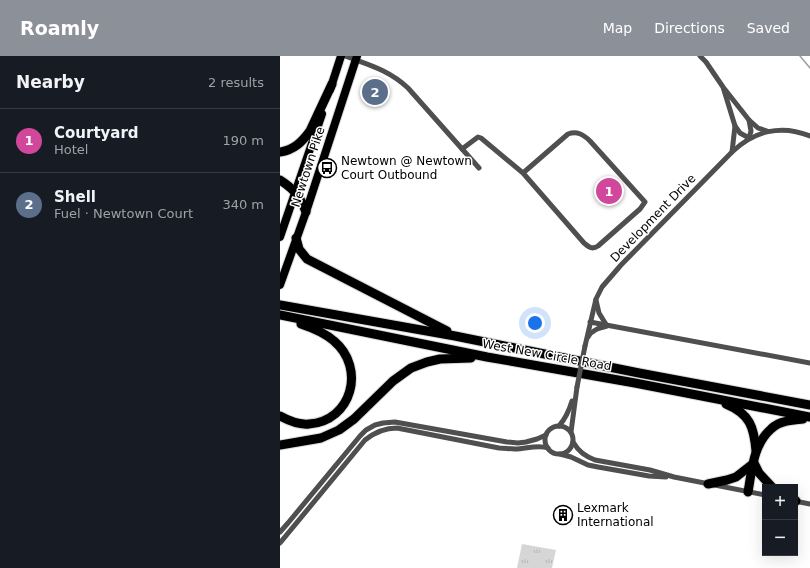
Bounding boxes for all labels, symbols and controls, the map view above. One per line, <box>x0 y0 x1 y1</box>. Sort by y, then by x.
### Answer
text: Roamly <box>20 17 99 39</box>
text: Map <box>603 20 632 36</box>
text: Directions <box>654 20 725 36</box>
text: Saved <box>747 20 790 36</box>
text: Nearby <box>16 72 85 92</box>
text: 2 results <box>208 75 264 90</box>
pin: 2 <box>362 77 388 107</box>
text: Courtyard <box>54 124 139 142</box>
street label: Newtown Pike <box>288 125 328 209</box>
text: 1 <box>24 133 34 148</box>
text: 190 m <box>222 133 264 148</box>
text: Hotel <box>54 142 88 157</box>
place label: Newtown @ Newtown Court Outbound <box>341 154 472 182</box>
bus stop icon: Newtown @ Newtown Court Outbound <box>316 157 338 179</box>
street label: Development Drive <box>607 171 699 265</box>
pin: 1 <box>596 176 622 206</box>
text: Shell <box>54 188 96 206</box>
text: 2 <box>24 197 34 212</box>
text: 340 m <box>222 197 264 212</box>
text: Fuel · Newtown Court <box>54 206 193 221</box>
your location <box>525 313 545 333</box>
street label: West New Circle Road <box>481 337 613 373</box>
map controls <box>762 484 798 556</box>
button: + <box>762 484 798 520</box>
place label: Lexmark International <box>577 501 654 529</box>
building icon: Lexmark International <box>552 504 574 526</box>
button: − <box>762 520 798 556</box>

